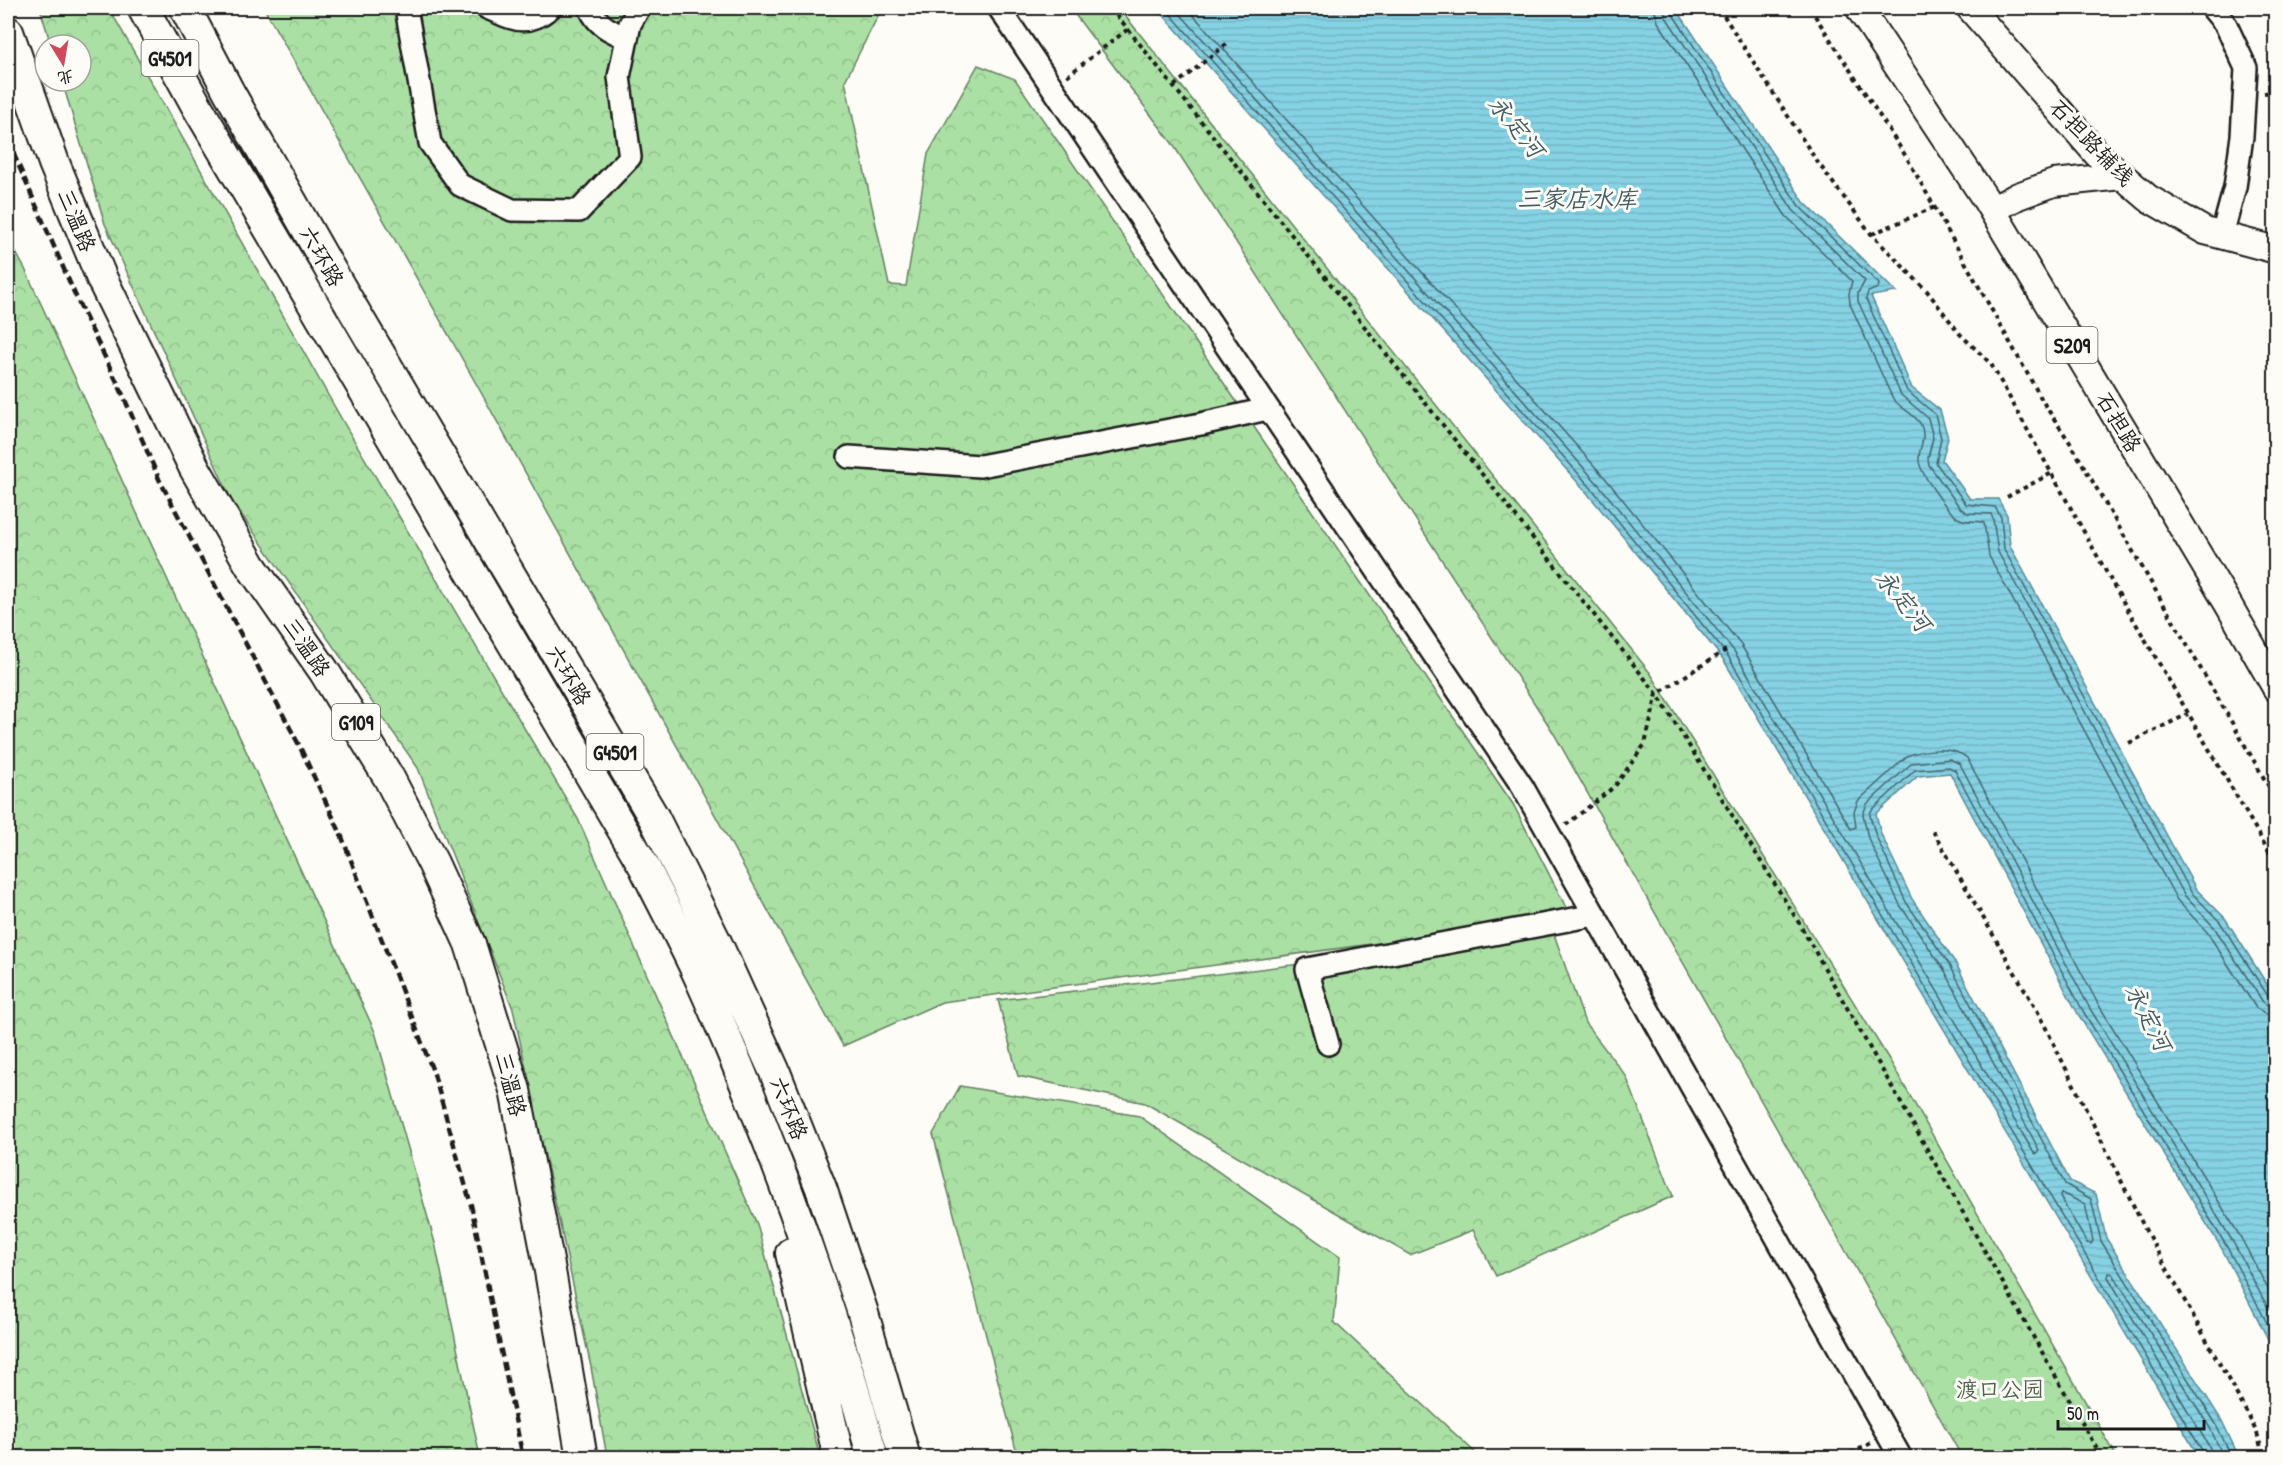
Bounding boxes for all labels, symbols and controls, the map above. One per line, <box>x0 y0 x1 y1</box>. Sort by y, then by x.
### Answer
north arrow <box>33 33 93 93</box>
road number: G4501 <box>142 40 198 76</box>
text: 北 <box>56 65 76 90</box>
water label: 永定河 <box>1482 88 1555 167</box>
street label: 石担路辅线 <box>2043 92 2141 192</box>
water label: 三家店水库 <box>1517 182 1639 214</box>
street label: 三温路 <box>51 184 103 256</box>
street label: 六环路 <box>293 220 351 292</box>
road number: S209 <box>2046 327 2098 363</box>
street label: 石担路 <box>2089 386 2149 458</box>
water label: 永定河 <box>1869 562 1942 641</box>
street label: 三温路 <box>276 611 338 683</box>
street label: 六环路 <box>539 639 599 711</box>
road number: G109 <box>332 704 380 740</box>
road number: G4501 <box>586 734 644 770</box>
water label: 永定河 <box>2118 978 2181 1060</box>
street label: 三温路 <box>488 1048 534 1120</box>
street label: 六环路 <box>763 1072 815 1144</box>
park label: 渡口公园 <box>1956 1374 2044 1404</box>
scale bar <box>2058 1393 2204 1431</box>
text: 50 m <box>2067 1401 2099 1426</box>

